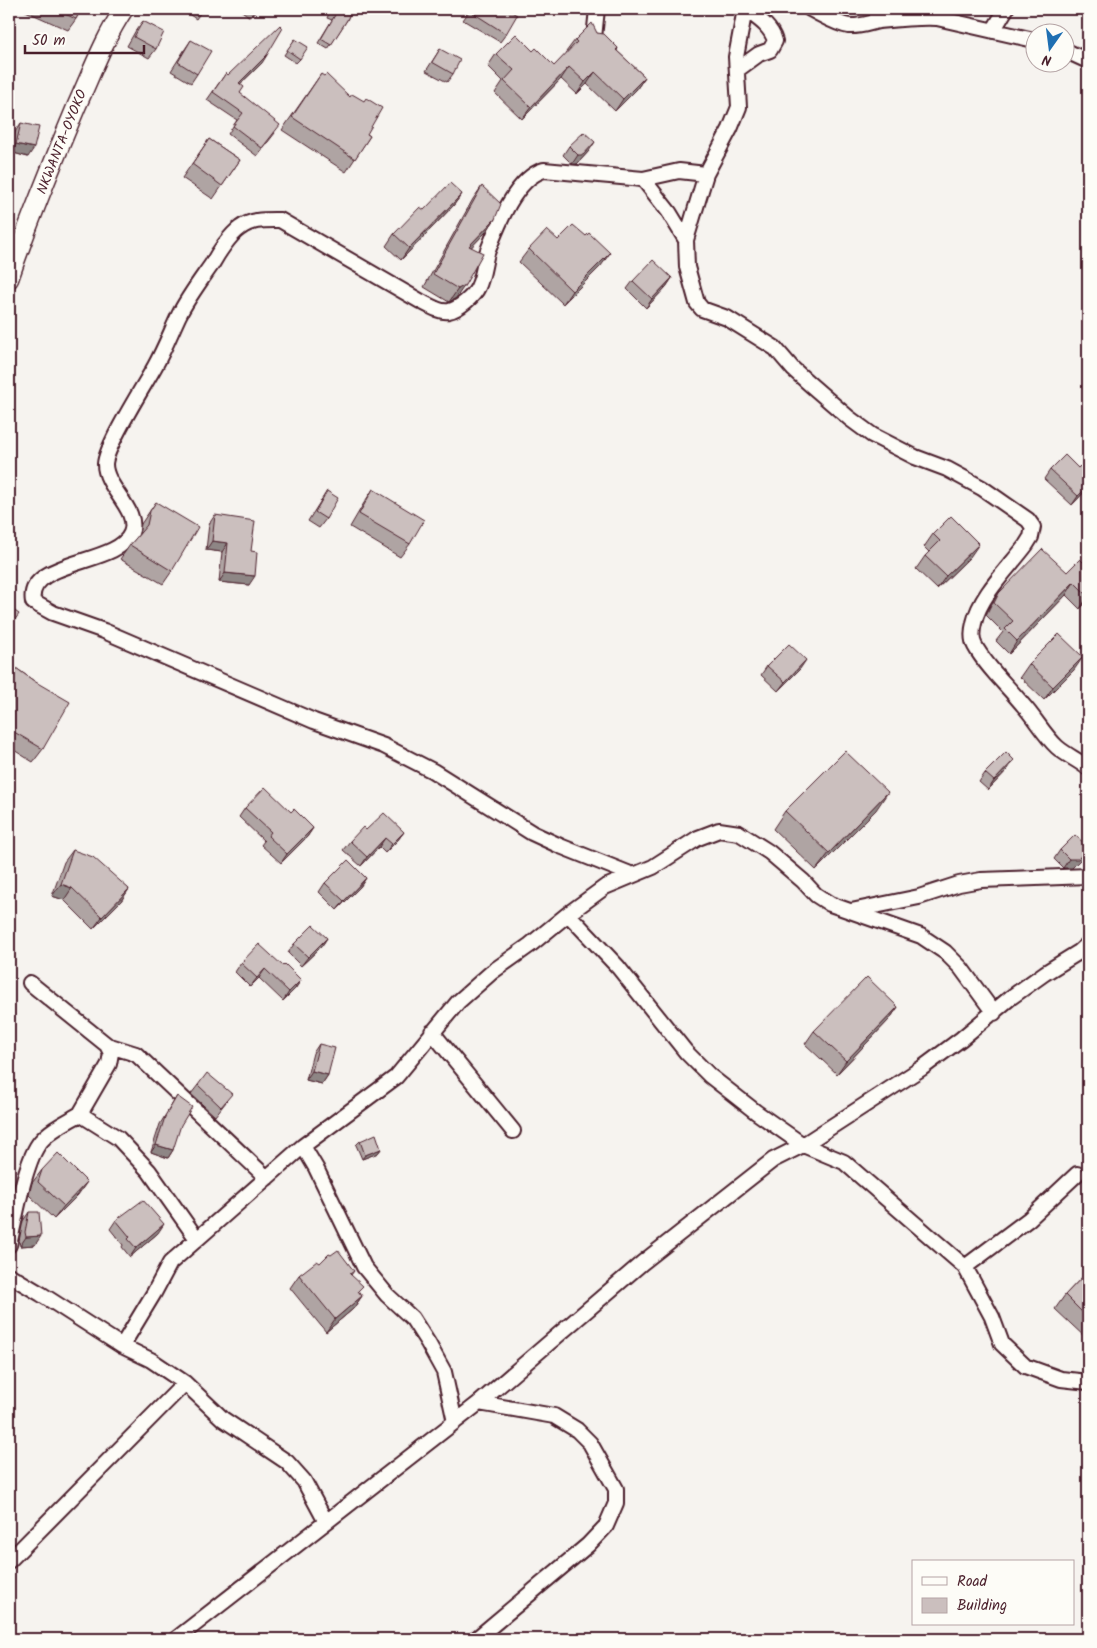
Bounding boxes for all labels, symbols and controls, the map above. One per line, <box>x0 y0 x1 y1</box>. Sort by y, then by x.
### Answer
scale bar <box>25 22 144 54</box>
north arrow <box>1024 22 1074 72</box>
text: 50 m <box>32 29 66 53</box>
text: N <box>1040 48 1054 71</box>
street label: NKWANTA-OYOKO <box>31 86 93 198</box>
legend <box>912 1560 1074 1626</box>
text: Road <box>957 1570 988 1594</box>
text: Building <box>957 1594 1007 1618</box>

